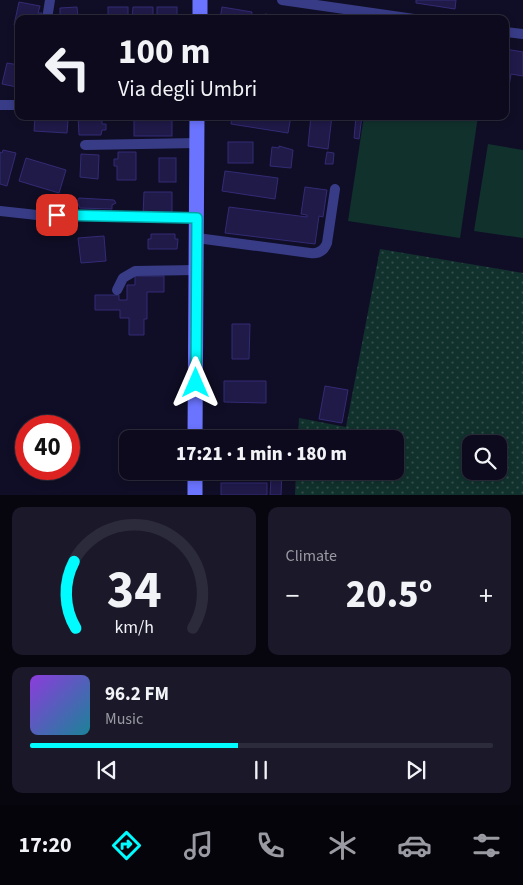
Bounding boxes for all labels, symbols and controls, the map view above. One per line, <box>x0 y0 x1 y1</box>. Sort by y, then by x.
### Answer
text: 100 m <box>118 27 210 77</box>
icon: left <box>35 35 100 100</box>
text: Via degli Umbri <box>118 73 257 105</box>
pin <box>36 194 78 236</box>
icon: arrive <box>43 201 71 229</box>
position arrow <box>169 356 221 408</box>
speed limit sign: 40 <box>15 415 80 480</box>
map controls <box>462 435 507 480</box>
button: search <box>462 435 507 480</box>
text: 17:21 · 1 min · 180 m <box>176 441 347 468</box>
text: Climate <box>286 545 337 567</box>
text: 34 <box>106 554 161 628</box>
text: 20.5° <box>346 568 433 622</box>
text: − <box>286 576 299 616</box>
text: + <box>479 576 493 616</box>
text: km/h <box>114 615 154 640</box>
text: 96.2 FM <box>105 681 169 708</box>
text: Music <box>105 708 143 730</box>
icon: previous <box>93 756 121 784</box>
icon: pause <box>247 756 275 784</box>
icon: next <box>402 756 430 784</box>
icon: directions <box>109 828 144 863</box>
icon: music <box>181 828 216 863</box>
icon: phone <box>253 828 288 863</box>
icon: climate <box>325 828 360 863</box>
icon: car <box>397 828 432 863</box>
icon: filters <box>469 828 504 863</box>
text: 17:20 <box>19 829 72 861</box>

